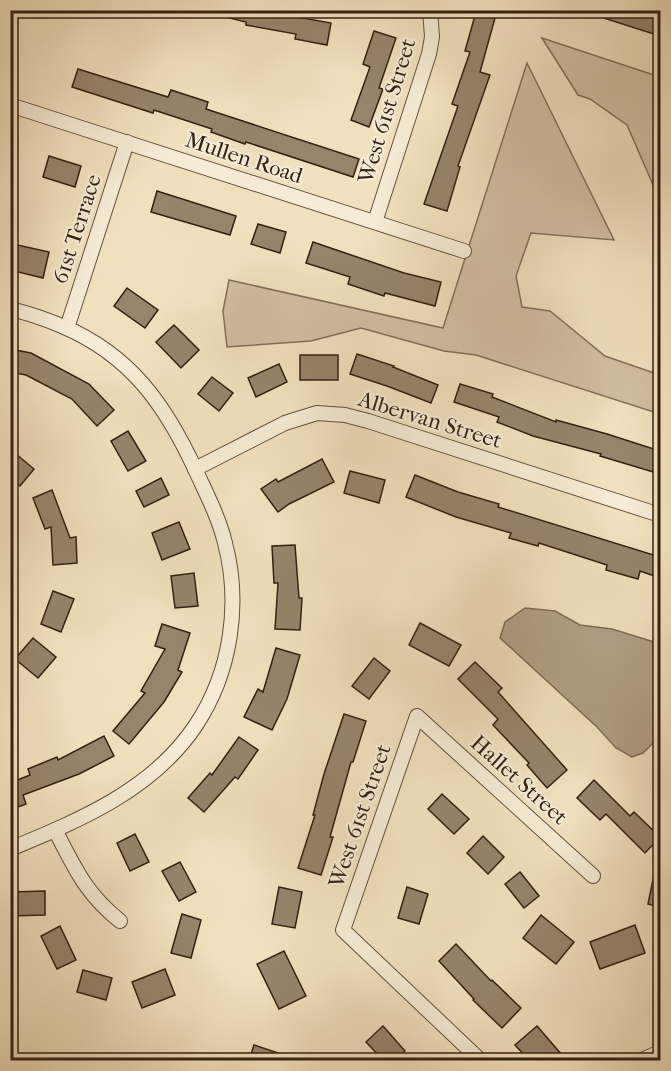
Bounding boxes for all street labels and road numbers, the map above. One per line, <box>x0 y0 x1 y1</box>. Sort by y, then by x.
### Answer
street label: West 61st Street <box>352 35 421 188</box>
street label: Mullen Road <box>182 127 307 189</box>
street label: 61st Terrace <box>47 171 107 287</box>
street label: Albervan Street <box>354 386 505 454</box>
street label: Hallet Street <box>465 730 573 830</box>
street label: West 61st Street <box>323 741 397 892</box>

